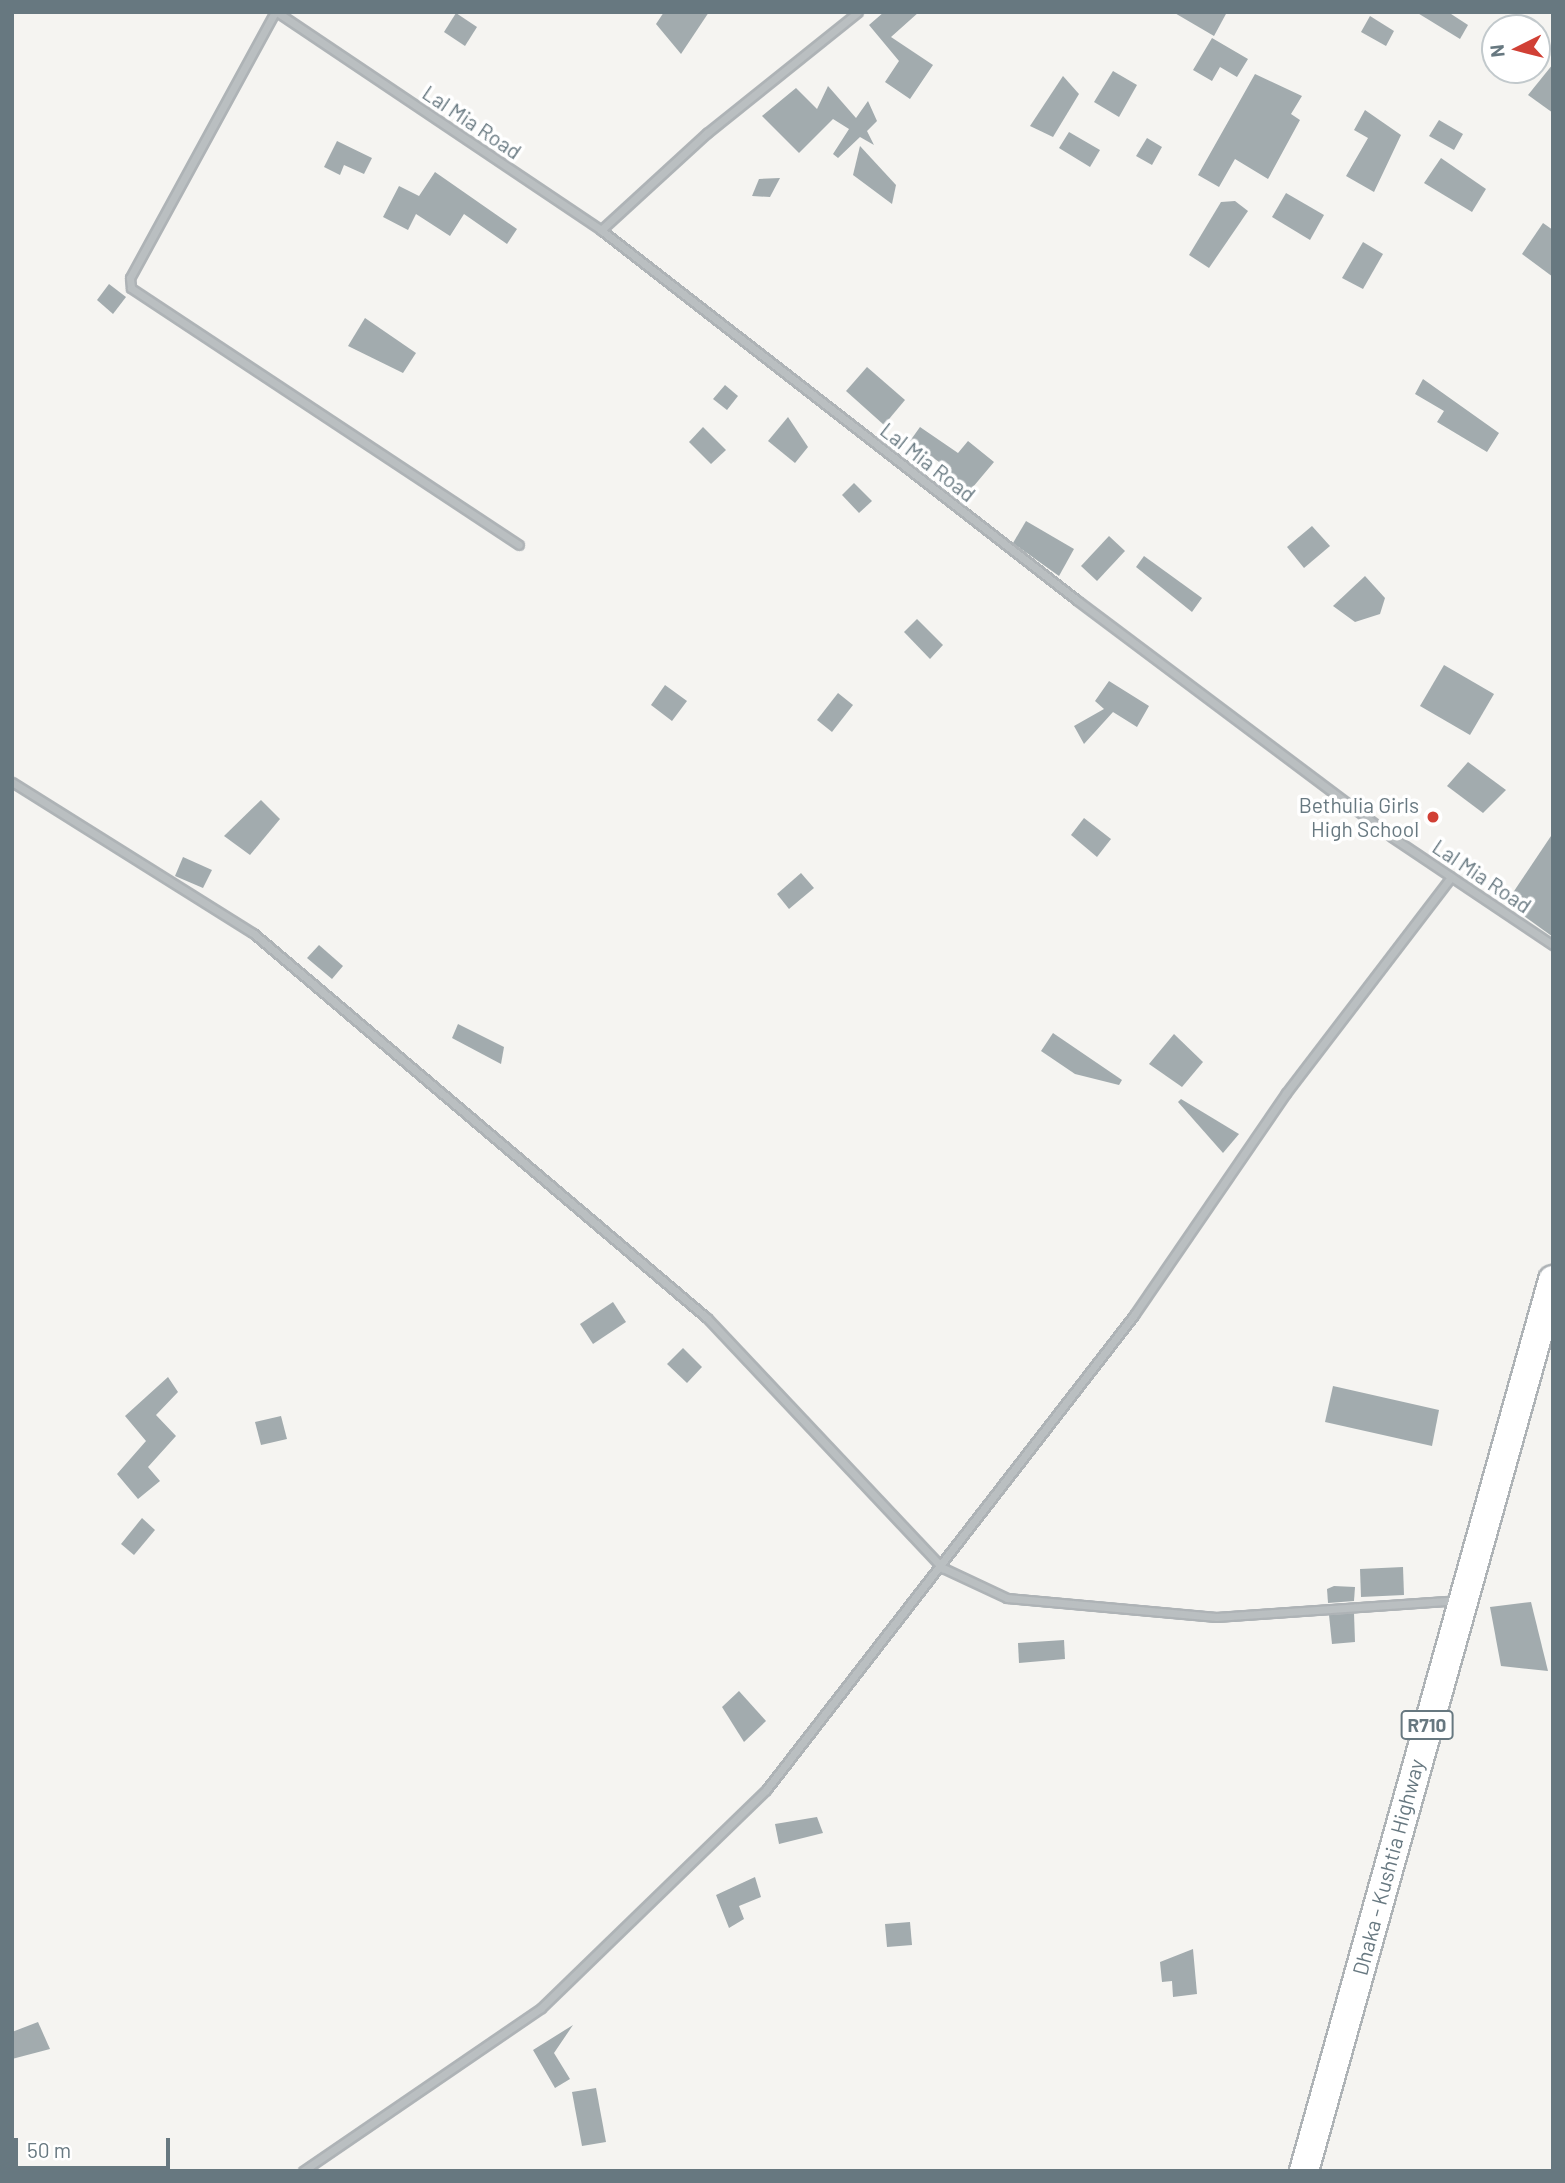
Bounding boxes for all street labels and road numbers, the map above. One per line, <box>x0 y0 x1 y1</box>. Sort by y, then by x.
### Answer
street label: Lal Mia Road <box>418 80 526 164</box>
street label: Lal Mia Road <box>876 417 980 507</box>
street label: Lal Mia Road <box>1428 834 1536 918</box>
road number: R710 <box>1399 1709 1455 1740</box>
street label: Dhaka - Kushtia Highway <box>1347 1756 1429 1978</box>

